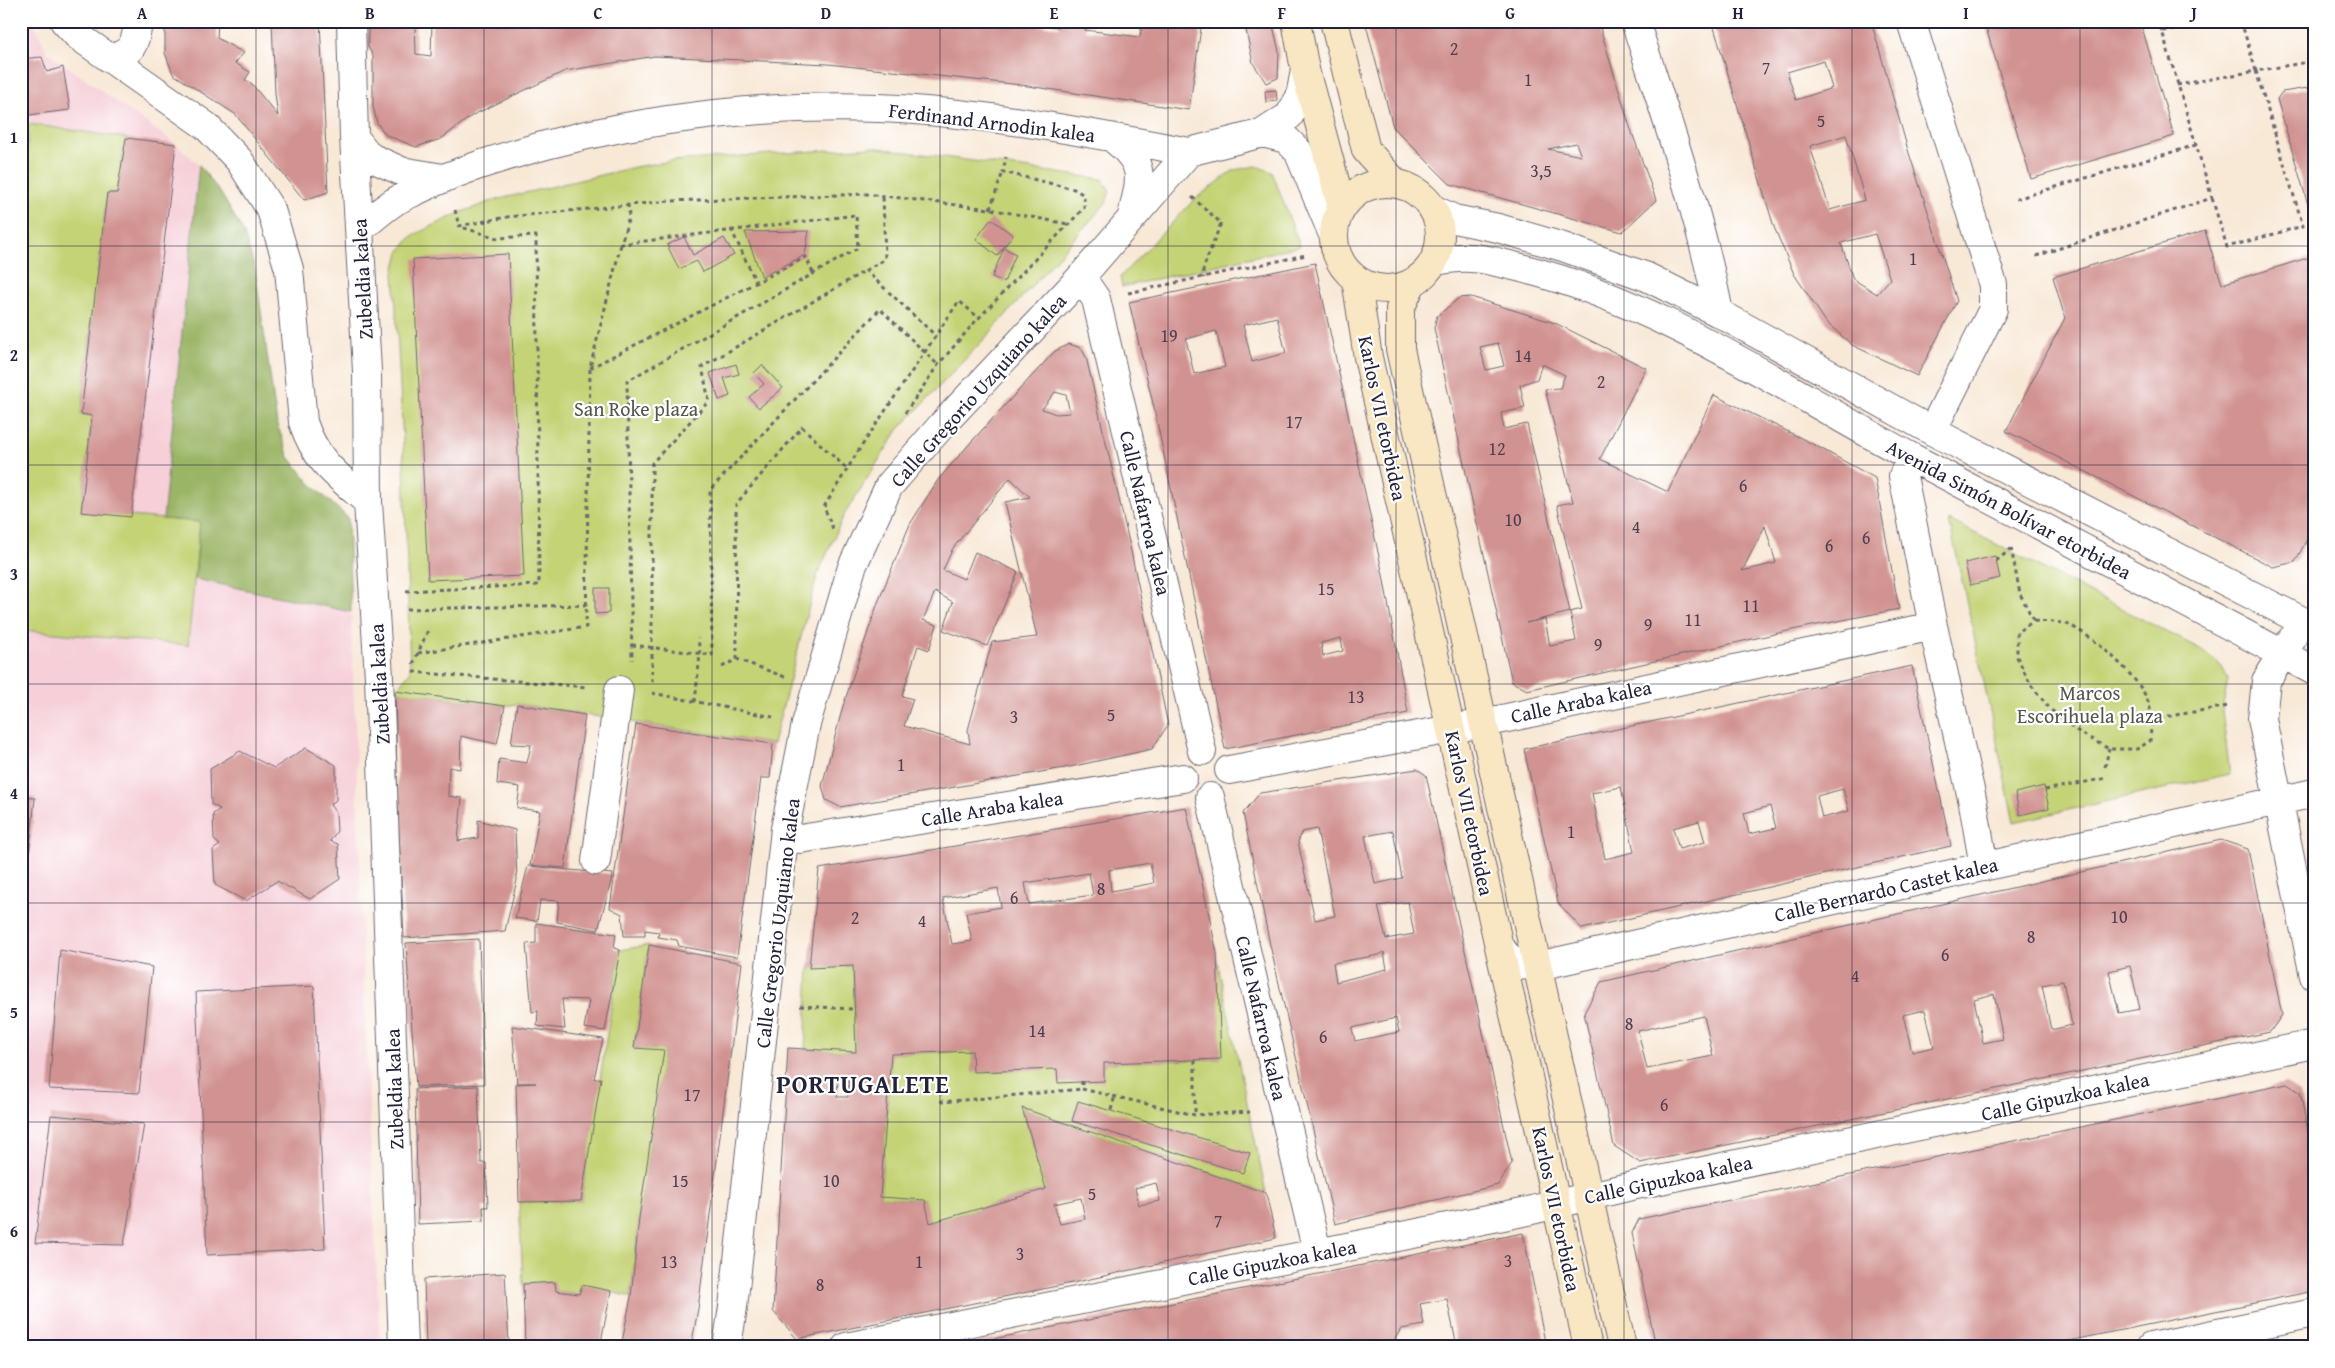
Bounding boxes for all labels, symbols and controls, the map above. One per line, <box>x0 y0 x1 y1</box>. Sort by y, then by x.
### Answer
text: A <box>137 1 148 25</box>
text: B <box>365 1 375 25</box>
text: C <box>593 1 603 25</box>
text: D <box>821 1 831 25</box>
text: E <box>1050 1 1059 25</box>
text: F <box>1278 1 1286 25</box>
text: G <box>1505 1 1515 25</box>
text: H <box>1732 1 1744 25</box>
text: I <box>1963 1 1969 25</box>
text: J <box>2188 1 2197 25</box>
house number: 2 <box>1450 35 1458 62</box>
house number: 7 <box>1762 54 1770 81</box>
house number: 1 <box>1524 66 1532 93</box>
street label: Ferdinand Arnodin kalea <box>887 95 1097 149</box>
house number: 5 <box>1817 107 1825 134</box>
text: 1 <box>10 125 18 149</box>
house number: 3,5 <box>1530 157 1552 184</box>
street label: Zubeldia kalea <box>344 217 380 340</box>
house number: 1 <box>1909 245 1917 272</box>
street label: Calle Gregorio Uzquiano kalea <box>883 287 1073 493</box>
house number: 19 <box>1160 322 1178 349</box>
street label: Karlos VII etorbidea <box>1351 333 1415 504</box>
house number: 14 <box>1514 342 1532 369</box>
text: 2 <box>10 343 18 367</box>
house number: 2 <box>1597 368 1605 395</box>
park label: San Roke plaza <box>574 394 699 423</box>
house number: 17 <box>1285 408 1303 435</box>
street label: Calle Nafarroa kalea <box>1113 428 1179 599</box>
street label: Avenida Simón Bolívar etorbidea <box>1881 432 2137 586</box>
house number: 12 <box>1488 435 1506 462</box>
house number: 6 <box>1739 472 1747 499</box>
house number: 10 <box>1504 506 1522 533</box>
house number: 4 <box>1632 513 1640 540</box>
house number: 6 <box>1862 524 1870 551</box>
house number: 6 <box>1825 532 1833 559</box>
text: 3 <box>10 562 18 586</box>
house number: 15 <box>1317 575 1335 602</box>
house number: 11 <box>1742 592 1760 619</box>
house number: 11 <box>1684 606 1702 633</box>
house number: 9 <box>1644 611 1652 638</box>
street label: Zubeldia kalea <box>361 622 397 745</box>
house number: 9 <box>1594 631 1602 658</box>
street label: Calle Araba kalea <box>1508 672 1655 730</box>
park label: Marcos Escorihuela plaza <box>2017 678 2164 730</box>
house number: 13 <box>1347 683 1365 710</box>
house number: 5 <box>1107 701 1115 728</box>
house number: 3 <box>1010 703 1018 730</box>
street label: Karlos VII etorbidea <box>1438 728 1502 899</box>
house number: 1 <box>897 751 905 778</box>
text: 4 <box>10 781 18 805</box>
street label: Calle Araba kalea <box>919 782 1066 834</box>
street label: Calle Gregorio Uzquiano kalea <box>747 796 807 1049</box>
house number: 1 <box>1567 818 1575 845</box>
street label: Calle Bernardo Castet kalea <box>1771 849 2001 929</box>
house number: 8 <box>1097 875 1105 902</box>
house number: 6 <box>1010 884 1018 911</box>
house number: 10 <box>2110 903 2128 930</box>
house number: 2 <box>851 904 859 931</box>
house number: 4 <box>918 907 926 934</box>
house number: 8 <box>2027 923 2035 950</box>
street label: Calle Nafarroa kalea <box>1229 933 1295 1104</box>
house number: 6 <box>1941 941 1949 968</box>
house number: 4 <box>1851 962 1859 989</box>
text: 5 <box>10 1000 18 1024</box>
house number: 8 <box>1625 1010 1633 1037</box>
house number: 14 <box>1028 1017 1046 1044</box>
house number: 6 <box>1319 1023 1327 1050</box>
street label: Zubeldia kalea <box>377 1027 411 1150</box>
street label: Calle Gipuzkoa kalea <box>1978 1064 2152 1128</box>
district label: PORTUGALETE <box>776 1066 950 1102</box>
house number: 17 <box>683 1081 701 1108</box>
house number: 6 <box>1660 1091 1668 1118</box>
street label: Karlos VII etorbidea <box>1525 1124 1589 1295</box>
street label: Calle Gipuzkoa kalea <box>1581 1147 1755 1211</box>
house number: 15 <box>671 1167 689 1194</box>
house number: 10 <box>822 1167 840 1194</box>
house number: 5 <box>1088 1180 1096 1207</box>
house number: 7 <box>1214 1207 1222 1234</box>
text: 6 <box>10 1219 18 1243</box>
street label: Calle Gipuzkoa kalea <box>1185 1231 1359 1293</box>
house number: 3 <box>1016 1240 1024 1267</box>
house number: 3 <box>1504 1247 1512 1274</box>
house number: 13 <box>660 1248 678 1275</box>
house number: 1 <box>915 1248 923 1275</box>
house number: 8 <box>816 1271 824 1298</box>

